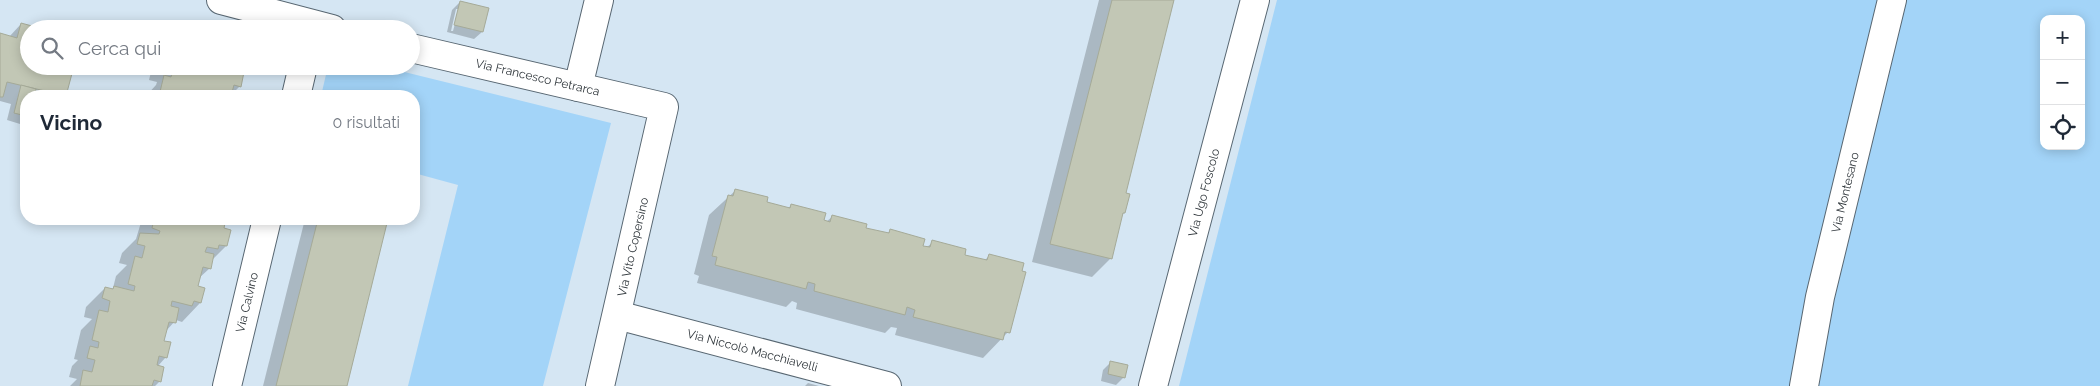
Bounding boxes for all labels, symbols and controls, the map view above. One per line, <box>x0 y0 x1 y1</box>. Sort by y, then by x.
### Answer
map controls <box>2040 15 2085 150</box>
button: + <box>2040 15 2085 60</box>
search box <box>20 20 420 75</box>
icon: search <box>38 34 66 62</box>
text: Cerca qui <box>78 37 161 59</box>
street label: Via Francesco Petrarca <box>474 56 601 99</box>
button: − <box>2040 60 2085 105</box>
button: locate <box>2040 105 2085 150</box>
text: Vicino <box>40 110 102 135</box>
text: 0 risultati <box>333 113 400 132</box>
street label: Via Ugo Foscolo <box>1186 147 1222 238</box>
street label: Via Montesano <box>1829 151 1862 234</box>
street label: Via Vito Copersino <box>615 196 651 298</box>
street label: Via Calvino <box>233 271 261 334</box>
street label: Via Niccolò Macchiavelli <box>686 327 819 374</box>

